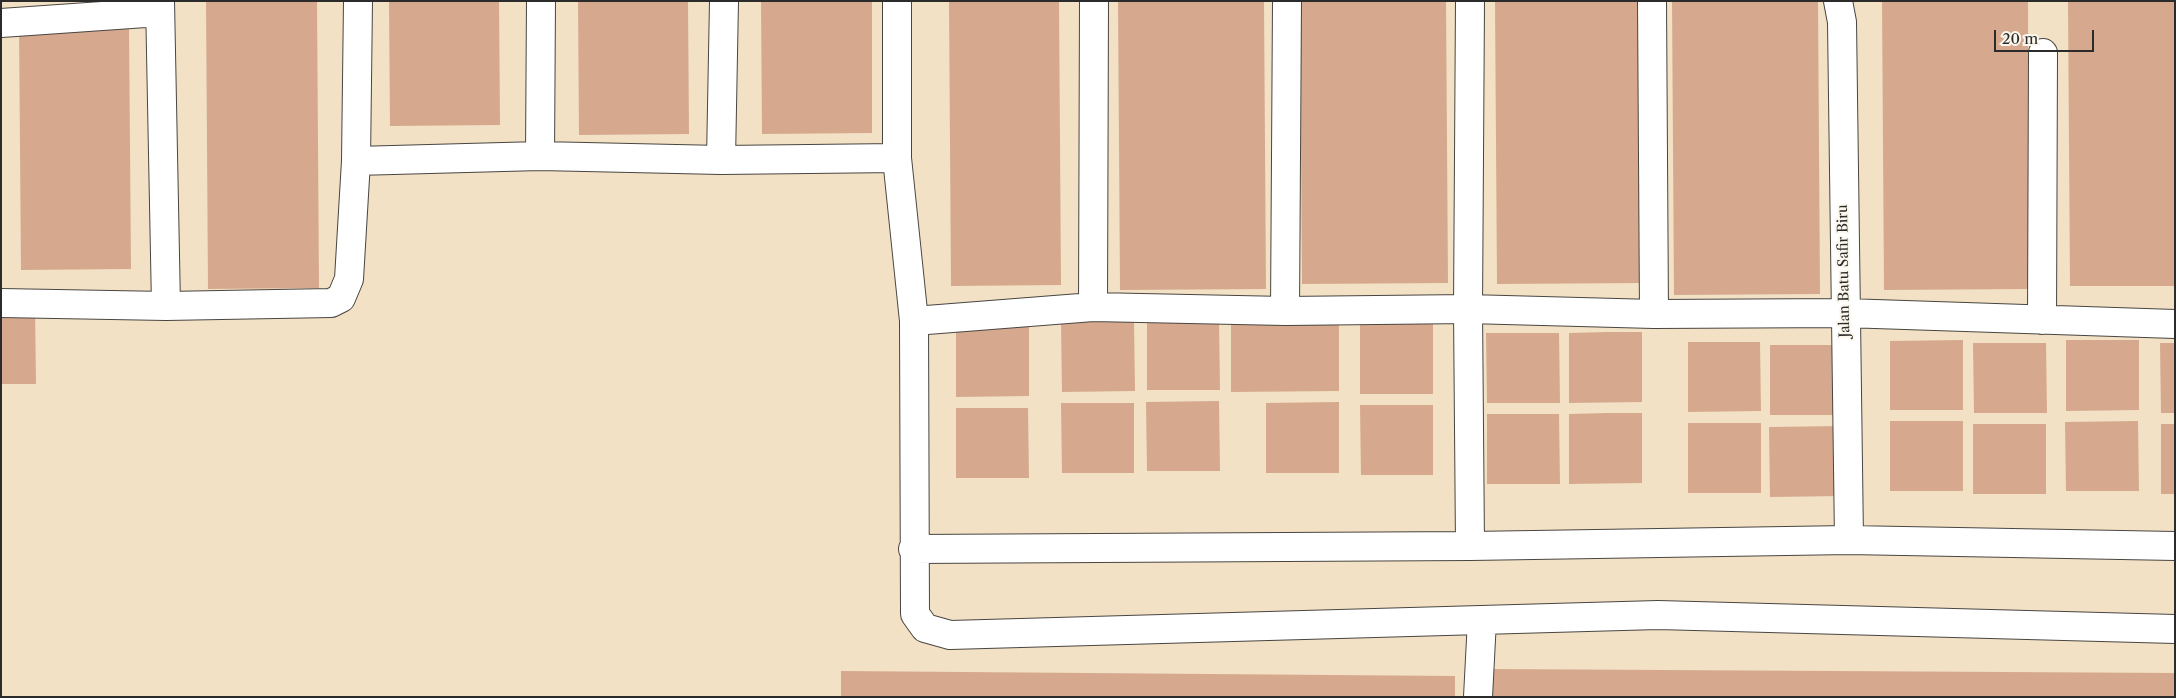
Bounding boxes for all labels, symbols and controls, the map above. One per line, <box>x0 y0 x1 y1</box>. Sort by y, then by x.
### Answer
scale bar <box>1996 20 2096 52</box>
text: 20 m <box>2002 29 2038 48</box>
street label: Jalan Batu Safir Biru <box>1834 204 1854 338</box>

